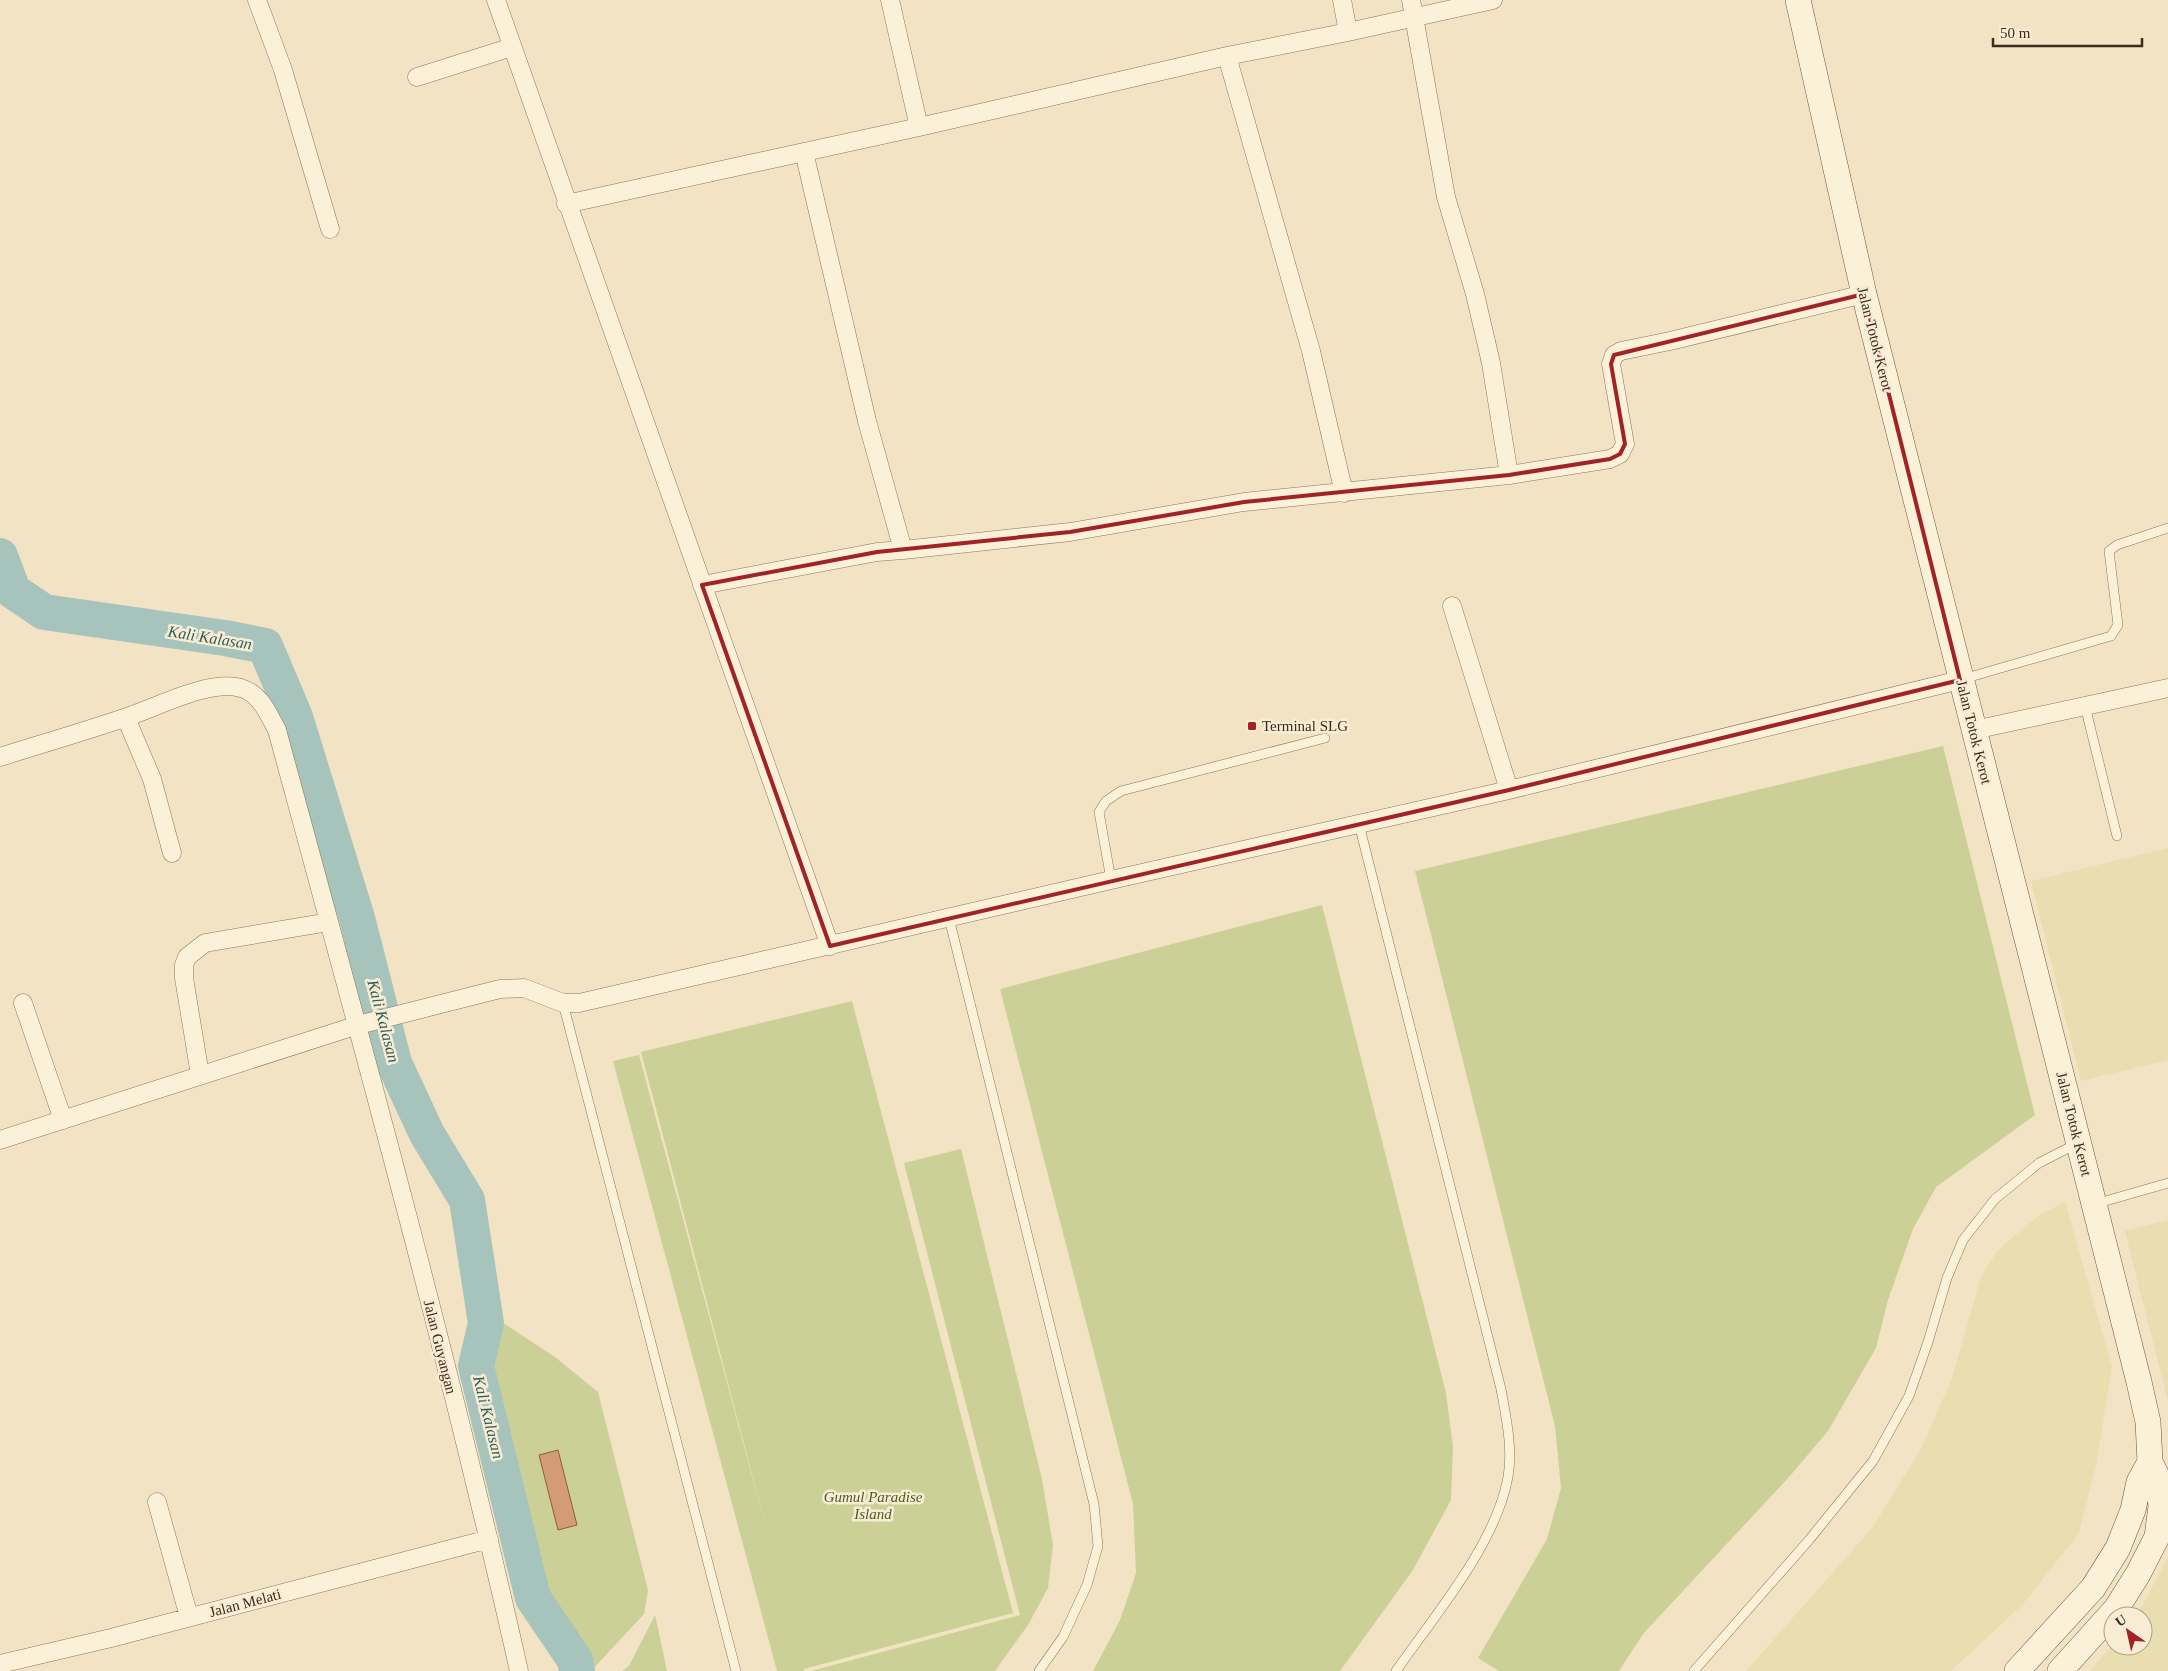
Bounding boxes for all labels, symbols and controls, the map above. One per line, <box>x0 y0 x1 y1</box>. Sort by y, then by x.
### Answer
scale bar <box>1993 15 2142 47</box>
text: 50 m <box>2000 25 2031 41</box>
street label: Jalan Totok Kerot <box>1854 285 1896 394</box>
water label: Kali Kalasan <box>166 622 253 653</box>
street label: Jalan Totok Kerot <box>1953 678 1995 787</box>
place label: Terminal SLG <box>1262 718 1348 734</box>
marker: Terminal SLG <box>1246 720 1258 732</box>
water label: Kali Kalasan <box>364 977 403 1064</box>
street label: Jalan Totok Kerot <box>2053 1070 2095 1179</box>
street label: Jalan Guyangan <box>421 1298 460 1396</box>
water label: Kali Kalasan <box>470 1373 507 1460</box>
park label: Gumul Paradise Island <box>824 1489 923 1522</box>
street label: Jalan Melati <box>207 1586 283 1620</box>
north arrow <box>2103 1606 2153 1656</box>
text: U <box>2113 1612 2129 1630</box>

